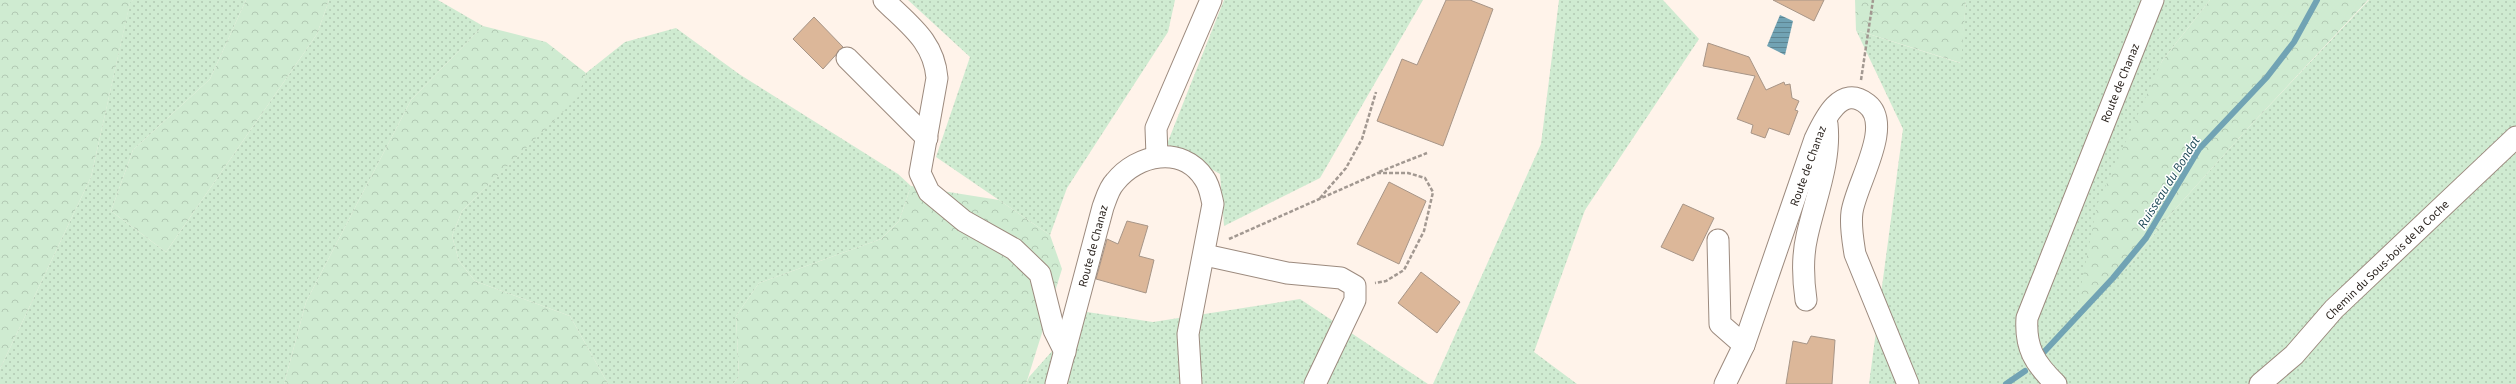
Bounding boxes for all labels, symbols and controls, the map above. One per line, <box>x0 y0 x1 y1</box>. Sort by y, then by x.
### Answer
street label: Route de Chanaz <box>2097 41 2144 125</box>
street label: Route de Chanaz <box>1786 124 1831 209</box>
water label: Ruisseau du Bondat <box>2133 132 2205 232</box>
street label: Chemin du Sous-bois de la Coche <box>2322 196 2453 324</box>
street label: Route de Chanaz <box>1074 203 1113 289</box>

